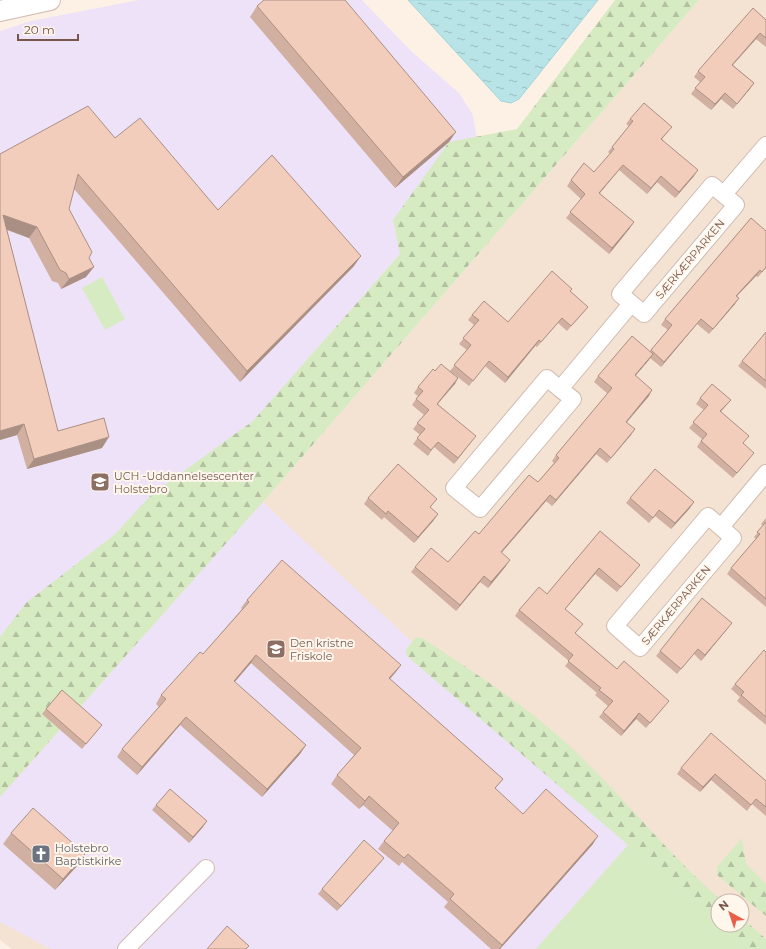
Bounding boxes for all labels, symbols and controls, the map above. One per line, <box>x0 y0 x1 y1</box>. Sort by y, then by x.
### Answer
scale bar <box>18 16 78 42</box>
text: 20 m <box>24 22 55 37</box>
street label: SÆRKÆRPARKEN <box>652 216 728 302</box>
place label: UCH -Uddannelsescenter Holstebro <box>114 469 254 496</box>
school or university icon: UCH -Uddannelsescenter Holstebro <box>89 471 111 493</box>
street label: SÆRKÆRPARKEN <box>638 562 714 648</box>
place label: Den kristne Friskole <box>290 636 354 663</box>
school or university icon: Den kristne Friskole <box>265 638 287 660</box>
place label: Holstebro Baptistkirke <box>55 841 122 868</box>
church icon: Holstebro Baptistkirke <box>30 843 52 865</box>
north arrow <box>710 893 750 933</box>
text: N <box>716 897 731 914</box>

